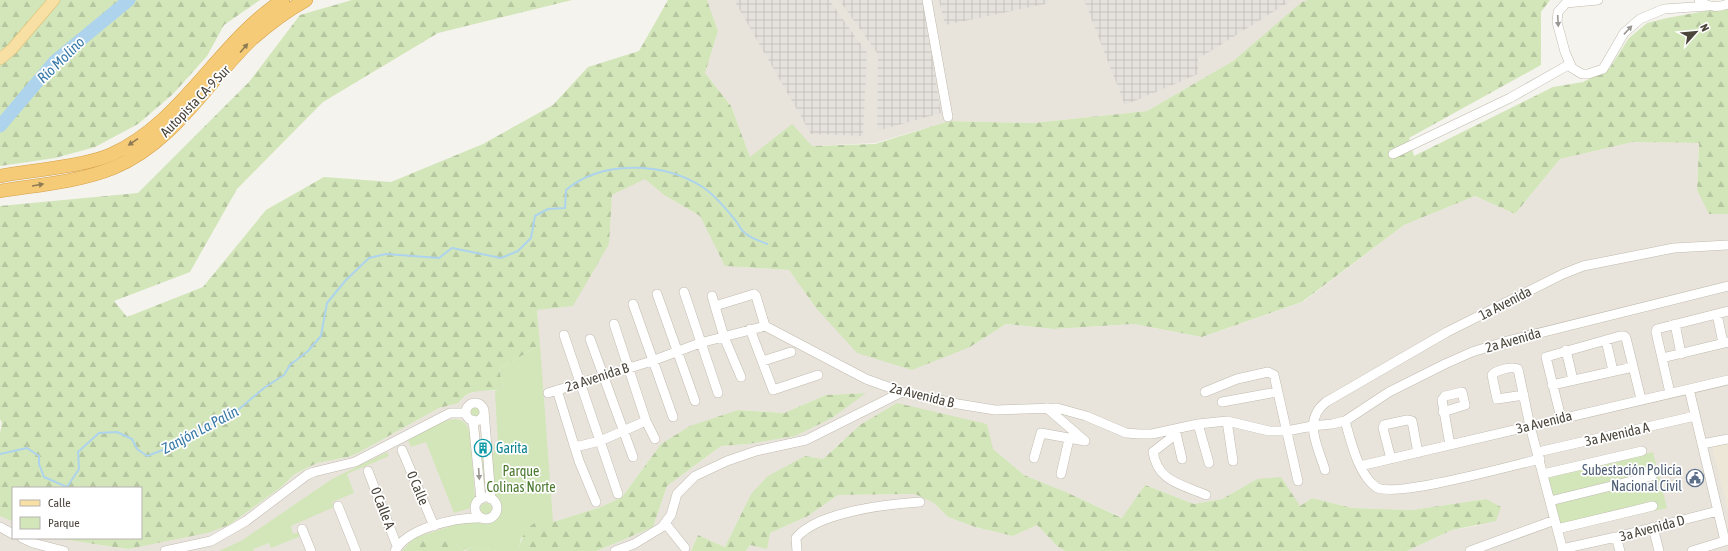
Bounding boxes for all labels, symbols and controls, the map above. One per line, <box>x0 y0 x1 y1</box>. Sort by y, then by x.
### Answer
north arrow <box>1676 12 1716 52</box>
one-way arrow <box>1555 15 1561 28</box>
text: N <box>1698 22 1712 33</box>
one-way arrow <box>1623 25 1633 35</box>
water label: Río Molino <box>34 33 88 86</box>
one-way arrow <box>240 43 249 53</box>
street label: Autopista CA-9 Sur <box>157 61 234 140</box>
one-way arrow <box>128 138 138 146</box>
one-way arrow <box>32 181 45 187</box>
street label: 1a Avenida <box>1476 283 1534 323</box>
street label: 2a Avenida <box>1483 324 1543 356</box>
street label: 2a Avenida B <box>563 359 631 395</box>
street label: 2a Avenida B <box>888 379 956 411</box>
water label: Zanjón La Palín <box>158 402 241 457</box>
street label: 3a Avenida <box>1514 407 1574 437</box>
street label: 3a Avenida A <box>1583 419 1651 449</box>
building icon: Garita <box>473 438 493 458</box>
place label: Garita <box>496 440 528 456</box>
place label: Subestación Policía Nacional Civil <box>1582 462 1682 494</box>
park label: Parque Colinas Norte <box>486 463 556 495</box>
one-way arrow <box>475 468 482 480</box>
public building icon: Subestación Policía Nacional Civil <box>1685 468 1705 488</box>
street label: 0 Calle <box>404 469 432 507</box>
street label: 0 Calle A <box>368 485 398 531</box>
legend <box>12 487 142 539</box>
text: Calle <box>48 496 71 510</box>
street label: 3a Avenida D <box>1618 512 1686 544</box>
text: Parque <box>48 516 80 530</box>

